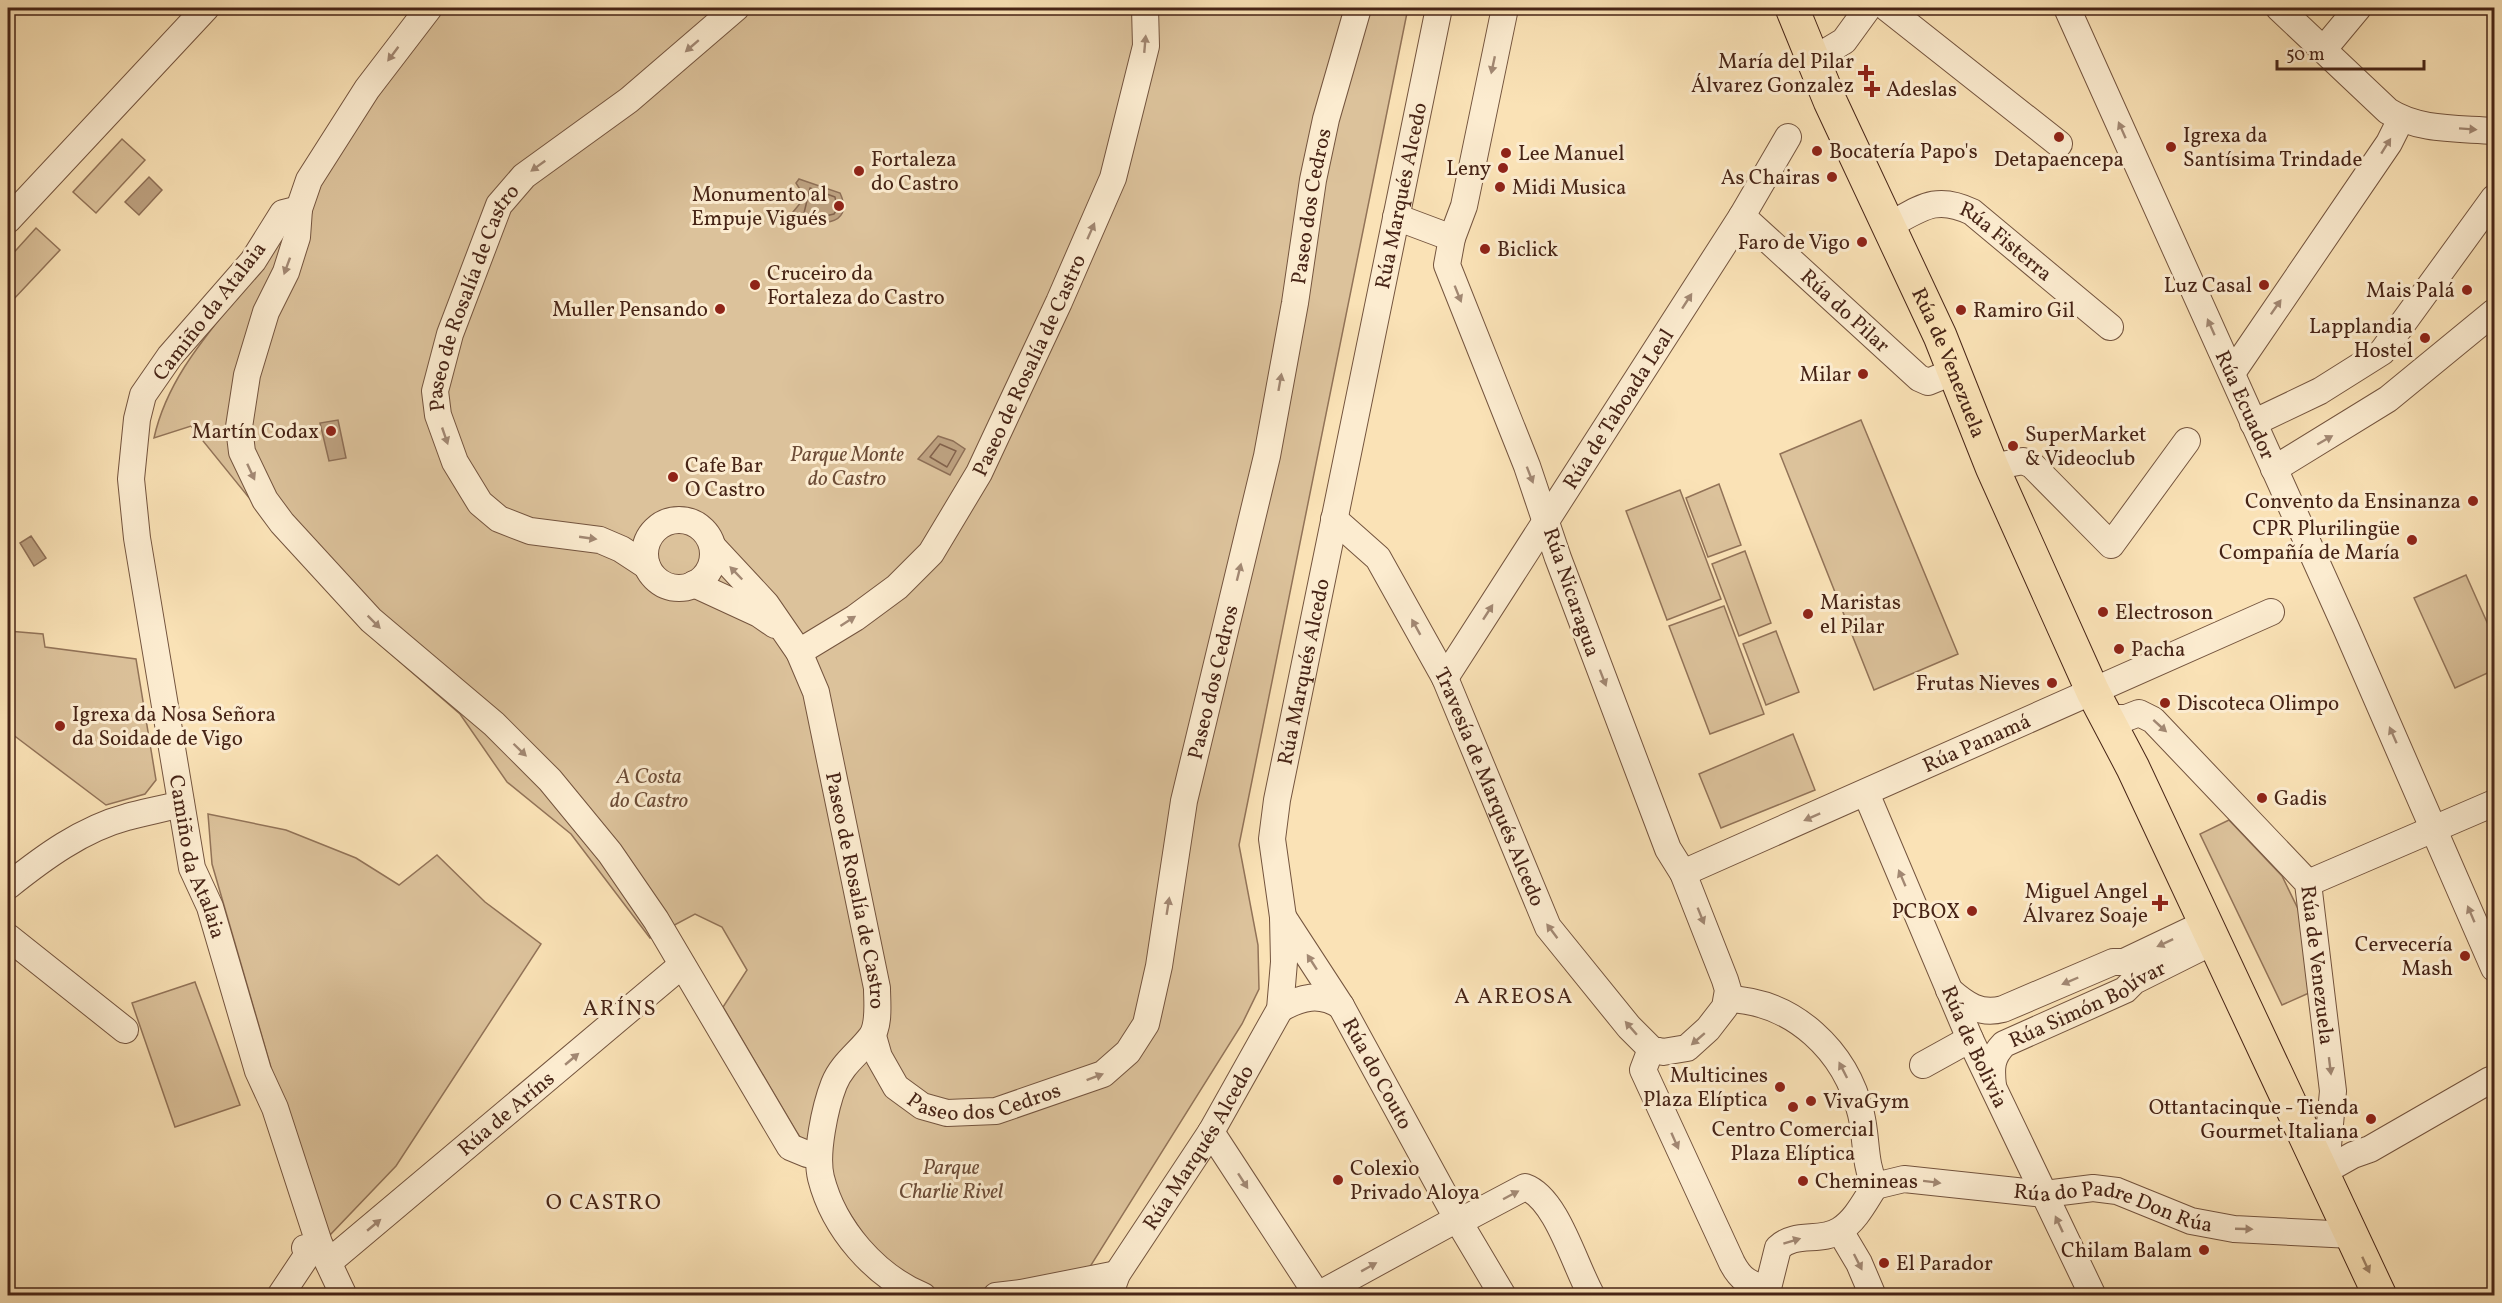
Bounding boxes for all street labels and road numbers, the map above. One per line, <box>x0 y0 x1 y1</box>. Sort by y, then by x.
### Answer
street label: Rúa Marqués Alcedo <box>1369 100 1435 292</box>
street label: Paseo dos Cedros <box>1285 126 1340 286</box>
street label: Paseo de Rosalía de Castro <box>422 178 527 413</box>
street label: Rúa Fisterra <box>1955 195 2058 289</box>
street label: Camiño da Atalaia <box>147 236 274 388</box>
street label: Paseo de Rosalía de Castro <box>966 250 1094 481</box>
street label: Rúa do Pilar <box>1793 263 1896 360</box>
street label: Rúa de Venezuela <box>1903 283 1992 442</box>
street label: Rúa de Taboada Leal <box>1557 324 1682 496</box>
street label: Rúa Ecuador <box>2207 346 2281 465</box>
street label: Rúa Nicaragua <box>1535 524 1606 661</box>
street label: Rúa Marqués Alcedo <box>1272 576 1338 768</box>
street label: Paseo dos Cedros <box>1182 602 1247 763</box>
street label: Travesía de Marqués Alcedo <box>1426 663 1551 911</box>
street label: Rúa Panamá <box>1918 707 2036 781</box>
street label: Paseo de Rosalía de Castro <box>817 769 891 1009</box>
street label: Camiño da Atalaia <box>161 773 232 942</box>
street label: Rúa de Venezuela <box>2292 884 2340 1046</box>
street label: Rúa Simón Bolívar <box>2005 954 2171 1056</box>
street label: Rúa de Bolivia <box>1933 982 2014 1113</box>
street label: Rúa do Couto <box>1334 1013 1419 1135</box>
street label: Rúa Marqués Alcedo <box>1137 1060 1262 1236</box>
street label: Rúa de Aríns <box>452 1065 561 1164</box>
street label: Paseo dos Cedros <box>900 1077 1065 1129</box>
street label: Rúa do Padre Don Rúa <box>2012 1175 2215 1241</box>

